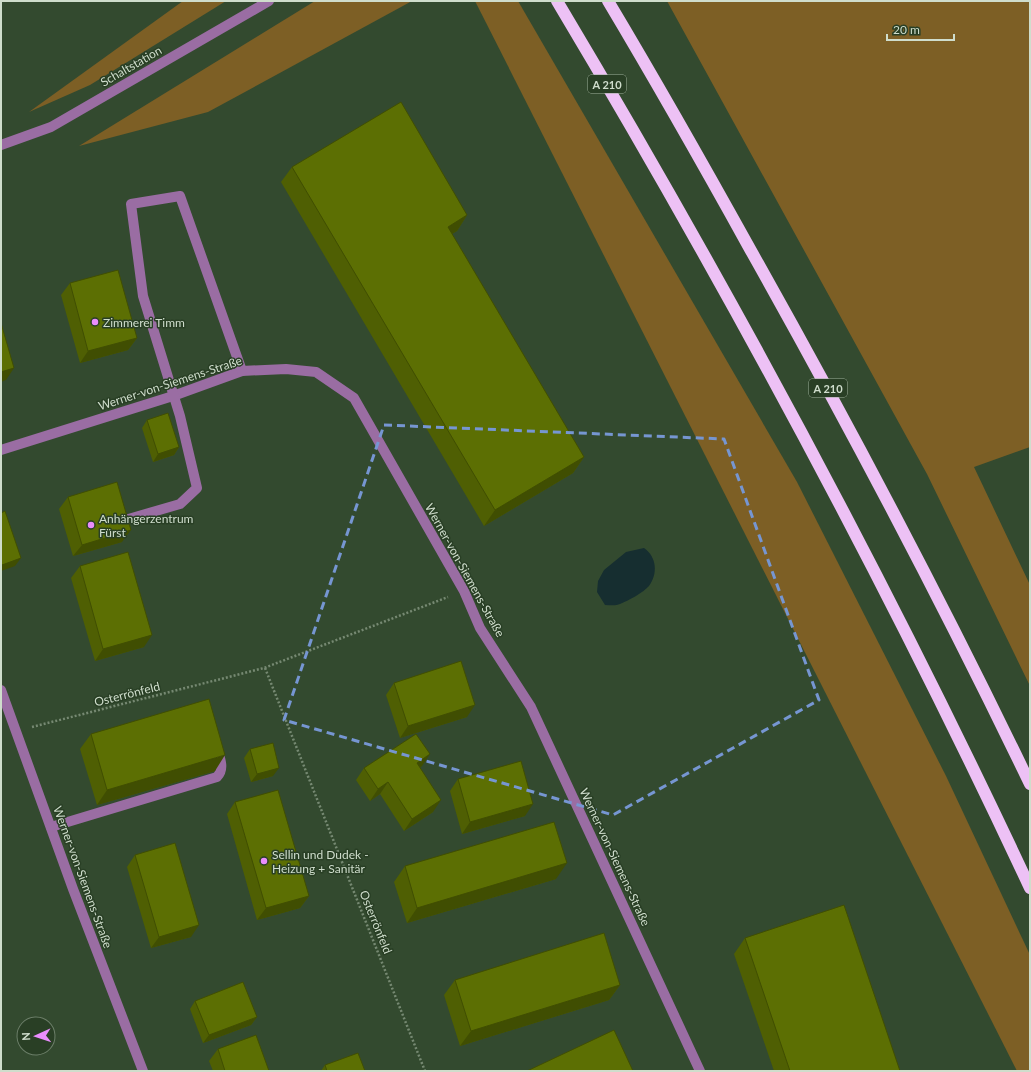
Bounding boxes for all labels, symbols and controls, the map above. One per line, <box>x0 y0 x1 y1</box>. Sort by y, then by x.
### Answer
scale bar <box>887 16 954 42</box>
text: 20 m <box>893 22 920 37</box>
street label: Schaltstation <box>98 42 164 90</box>
road number: A 210 <box>588 75 626 93</box>
place label: Zimmerei Timm <box>103 315 185 330</box>
marker: Zimmerei Timm <box>90 317 100 327</box>
street label: Werner-von-Siemens-Straße <box>96 353 244 413</box>
road number: A 210 <box>809 379 847 397</box>
street label: Werner-von-Siemens-Straße <box>422 501 508 639</box>
place label: Anhängerzentrum Fürst <box>99 511 194 540</box>
marker: Anhängerzentrum Fürst <box>86 520 96 530</box>
street label: Osterrönfeld <box>93 679 161 709</box>
street label: Werner-von-Siemens-Straße <box>576 786 654 928</box>
street label: Werner-von-Siemens-Straße <box>50 804 116 950</box>
place label: Sellin und Dudek - Heizung + Sanitär <box>272 847 369 876</box>
marker: Sellin und Dudek - Heizung + Sanitär <box>259 856 269 866</box>
street label: Osterrönfeld <box>356 888 396 956</box>
north arrow <box>16 1016 56 1056</box>
text: N <box>19 1032 32 1041</box>

